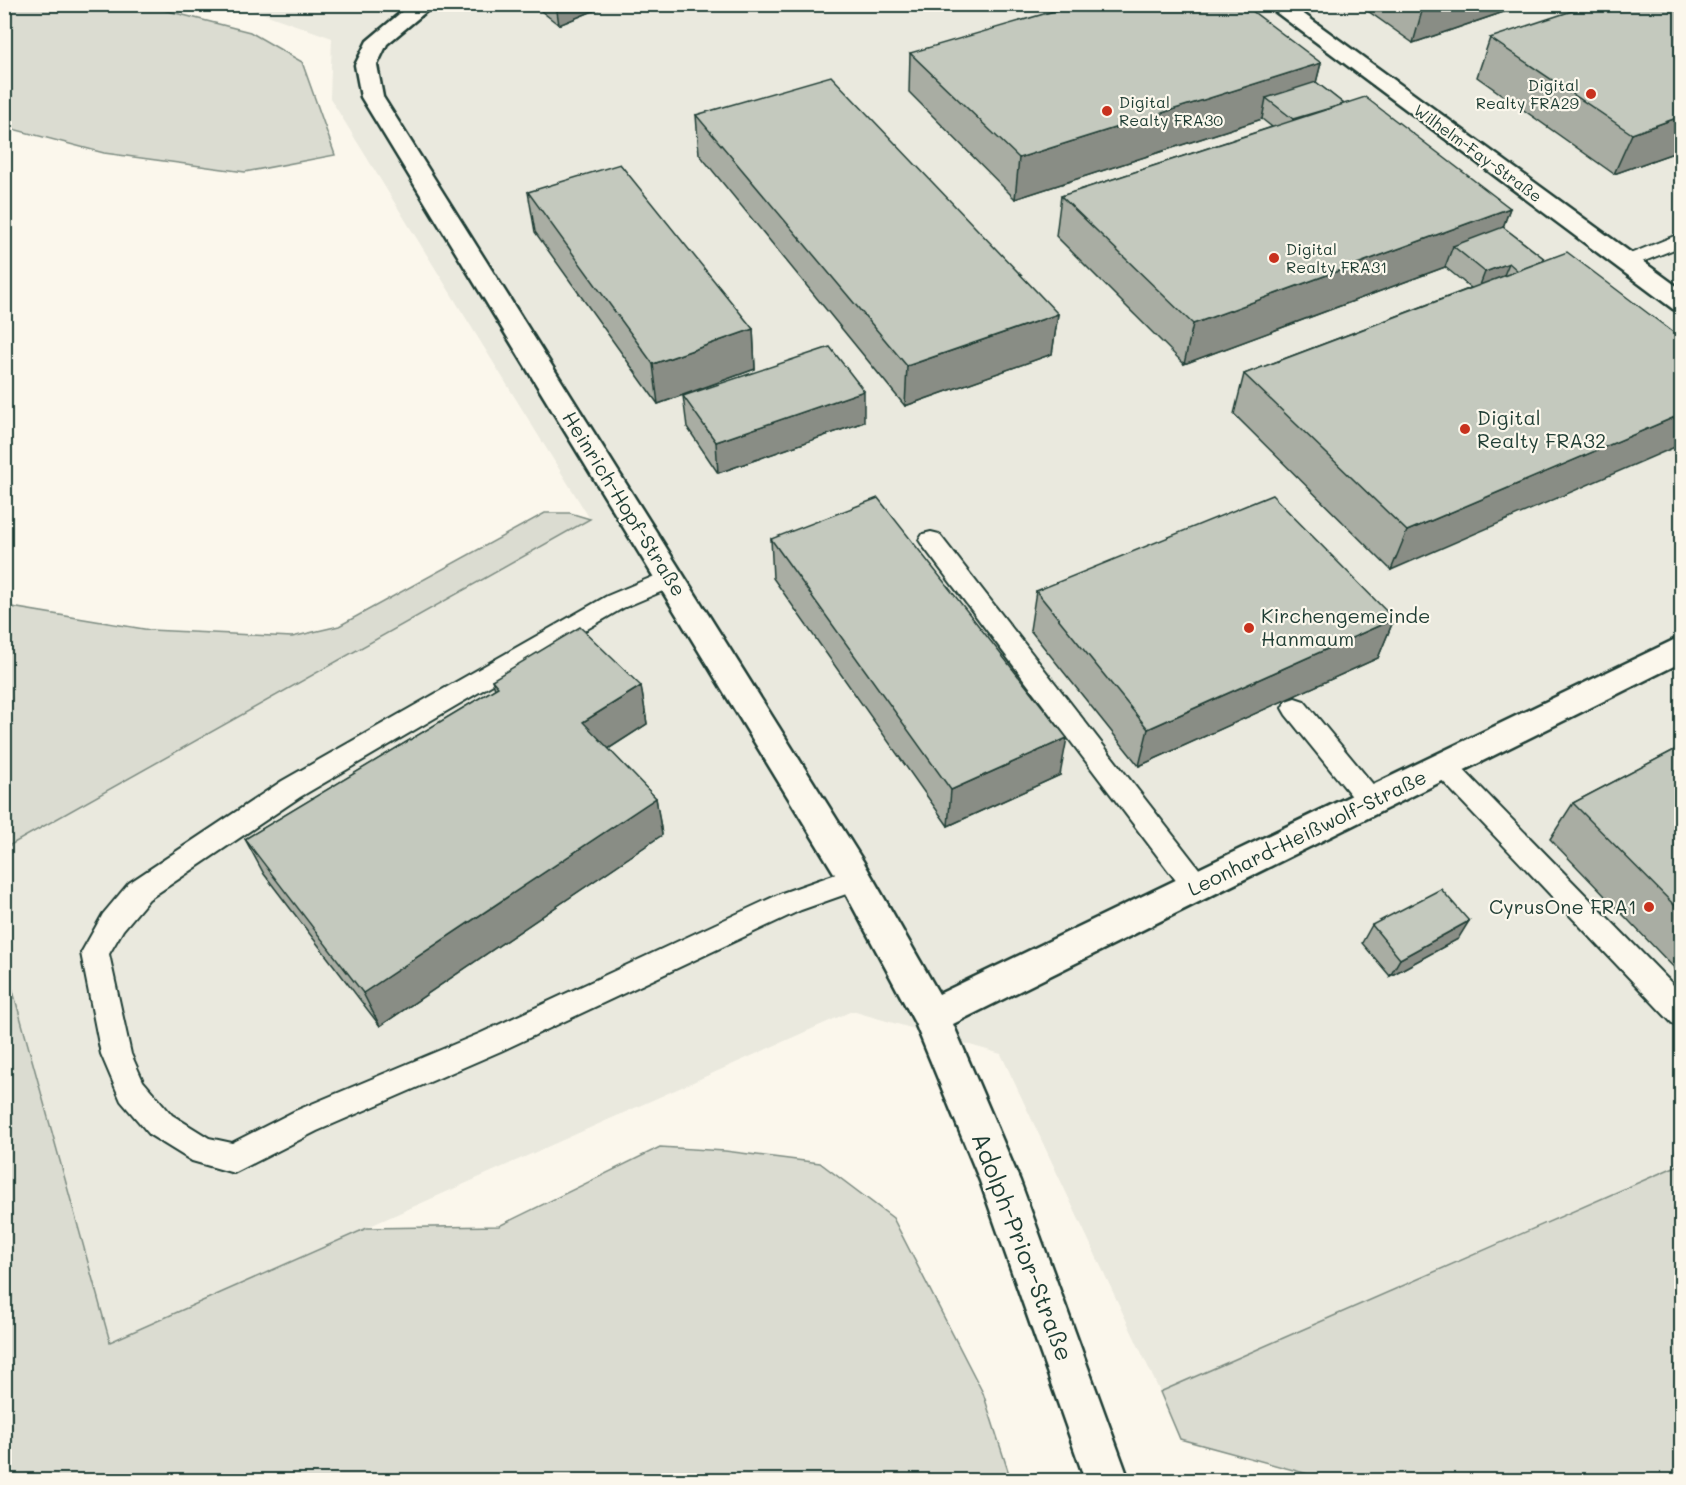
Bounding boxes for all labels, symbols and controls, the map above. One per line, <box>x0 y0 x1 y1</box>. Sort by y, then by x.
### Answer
place label: Digital Realty FRA29 <box>1476 74 1579 113</box>
marker: Digital Realty FRA29 <box>1584 87 1598 101</box>
place label: Digital Realty FRA30 <box>1119 91 1223 130</box>
street label: Wilhelm-Fay-Straße <box>1410 99 1547 206</box>
marker: Digital Realty FRA30 <box>1100 104 1114 118</box>
place label: Digital Realty FRA31 <box>1286 238 1387 277</box>
marker: Digital Realty FRA31 <box>1267 251 1281 265</box>
place label: Digital Realty FRA32 <box>1477 404 1606 453</box>
street label: Heinrich-Hopf-Straße <box>557 406 693 601</box>
marker: Digital Realty FRA32 <box>1458 422 1472 436</box>
place label: Kirchengemeinde Hanmaum <box>1261 602 1430 651</box>
marker: Kirchengemeinde Hanmaum <box>1242 621 1256 635</box>
street label: Leonhard-Heißwolf-Straße <box>1183 763 1430 901</box>
place label: CyrusOne FRA1 <box>1489 893 1637 919</box>
marker: CyrusOne FRA1 <box>1642 900 1656 914</box>
street label: Adolph-Prior-Straße <box>966 1128 1081 1365</box>

